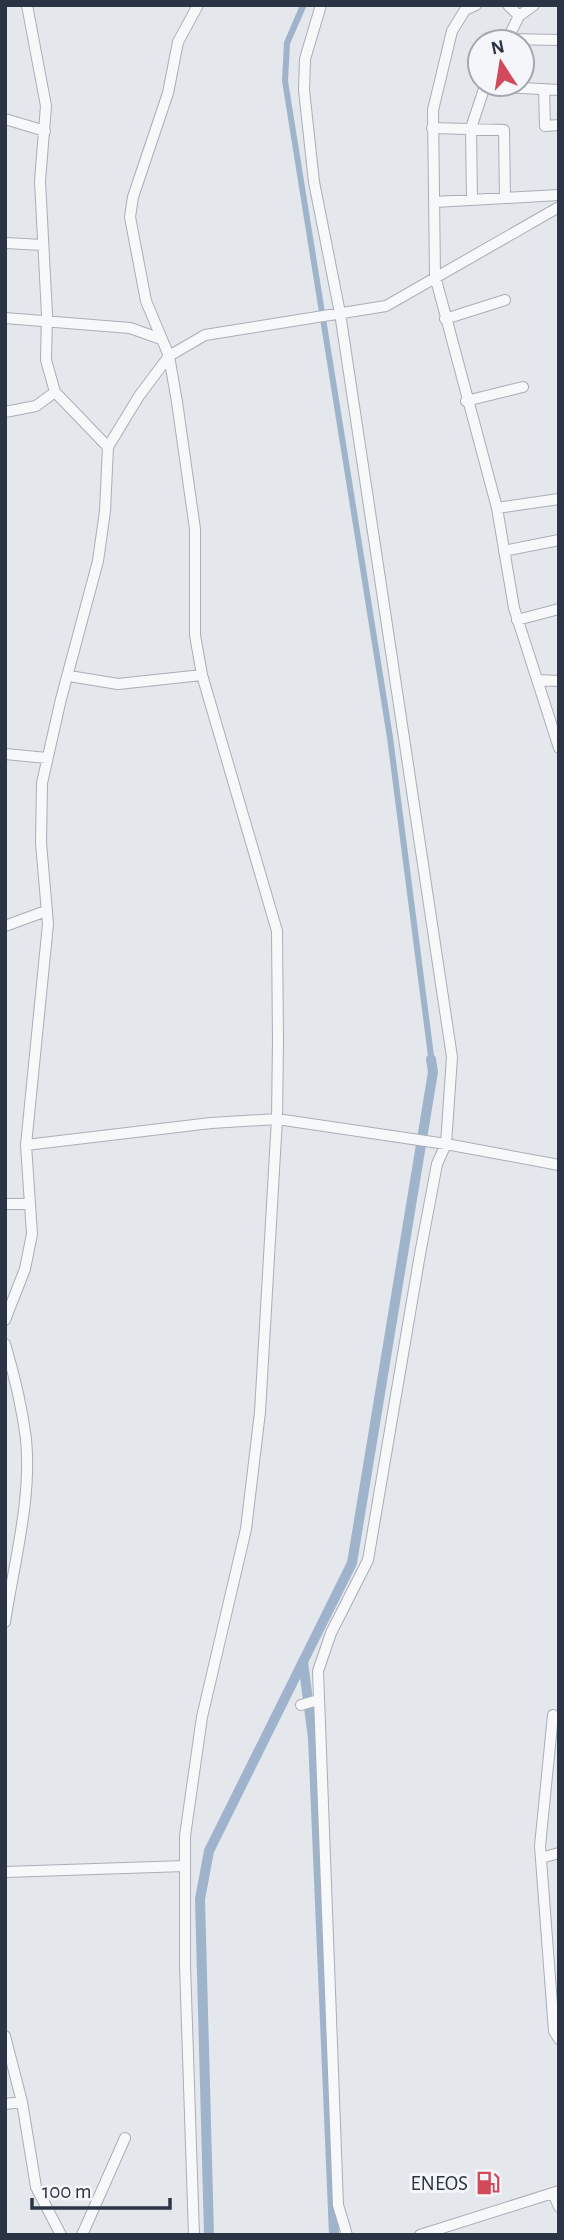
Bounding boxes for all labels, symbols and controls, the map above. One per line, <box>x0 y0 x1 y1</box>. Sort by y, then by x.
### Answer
north arrow <box>466 28 536 98</box>
text: N <box>489 37 506 59</box>
scale bar <box>32 2166 170 2210</box>
fuel station icon: ENEOS <box>474 2169 502 2197</box>
place label: ENEOS <box>411 2173 468 2194</box>
text: 100 m <box>42 2181 92 2202</box>

